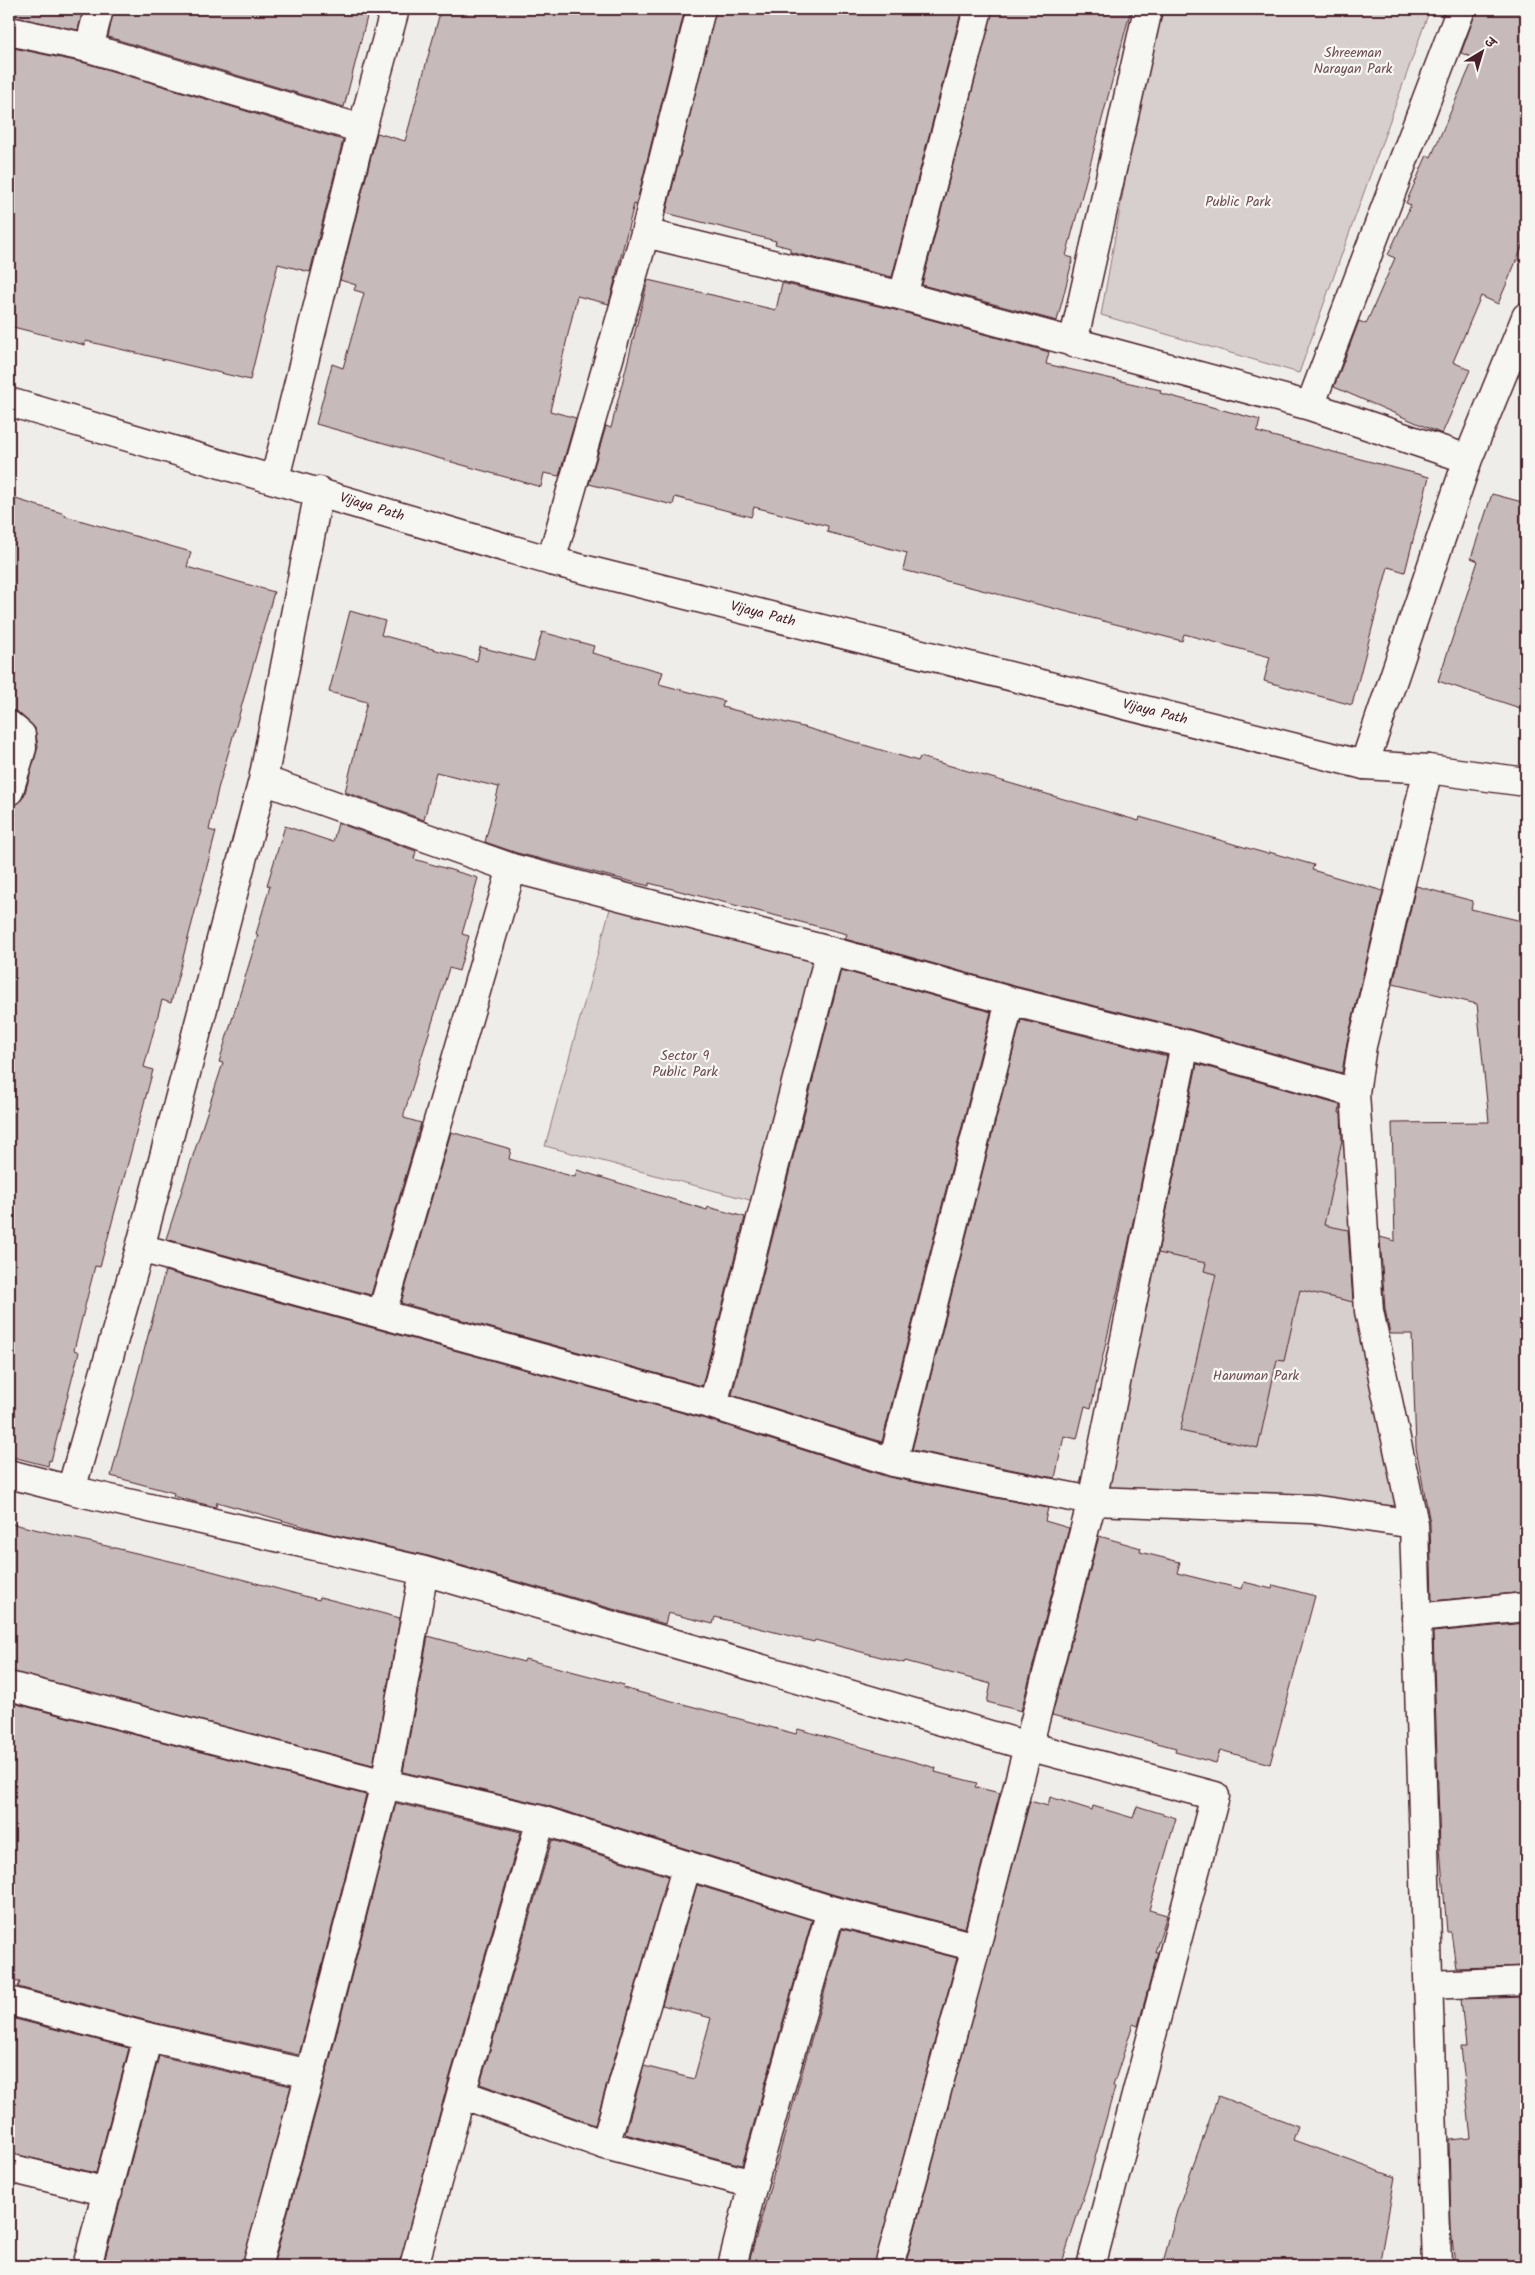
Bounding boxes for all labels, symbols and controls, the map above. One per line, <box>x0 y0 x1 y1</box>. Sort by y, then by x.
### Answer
north arrow <box>1458 28 1508 78</box>
text: उ <box>1479 31 1502 56</box>
park label: Shreeman Narayan Park <box>1314 42 1393 80</box>
park label: Public Park <box>1205 191 1271 213</box>
street label: Vijaya Path <box>337 487 407 527</box>
street label: Vijaya Path <box>728 595 798 633</box>
street label: Vijaya Path <box>1120 693 1190 731</box>
park label: Sector 9 Public Park <box>652 1045 718 1083</box>
park label: Hanuman Park <box>1213 1365 1300 1387</box>

